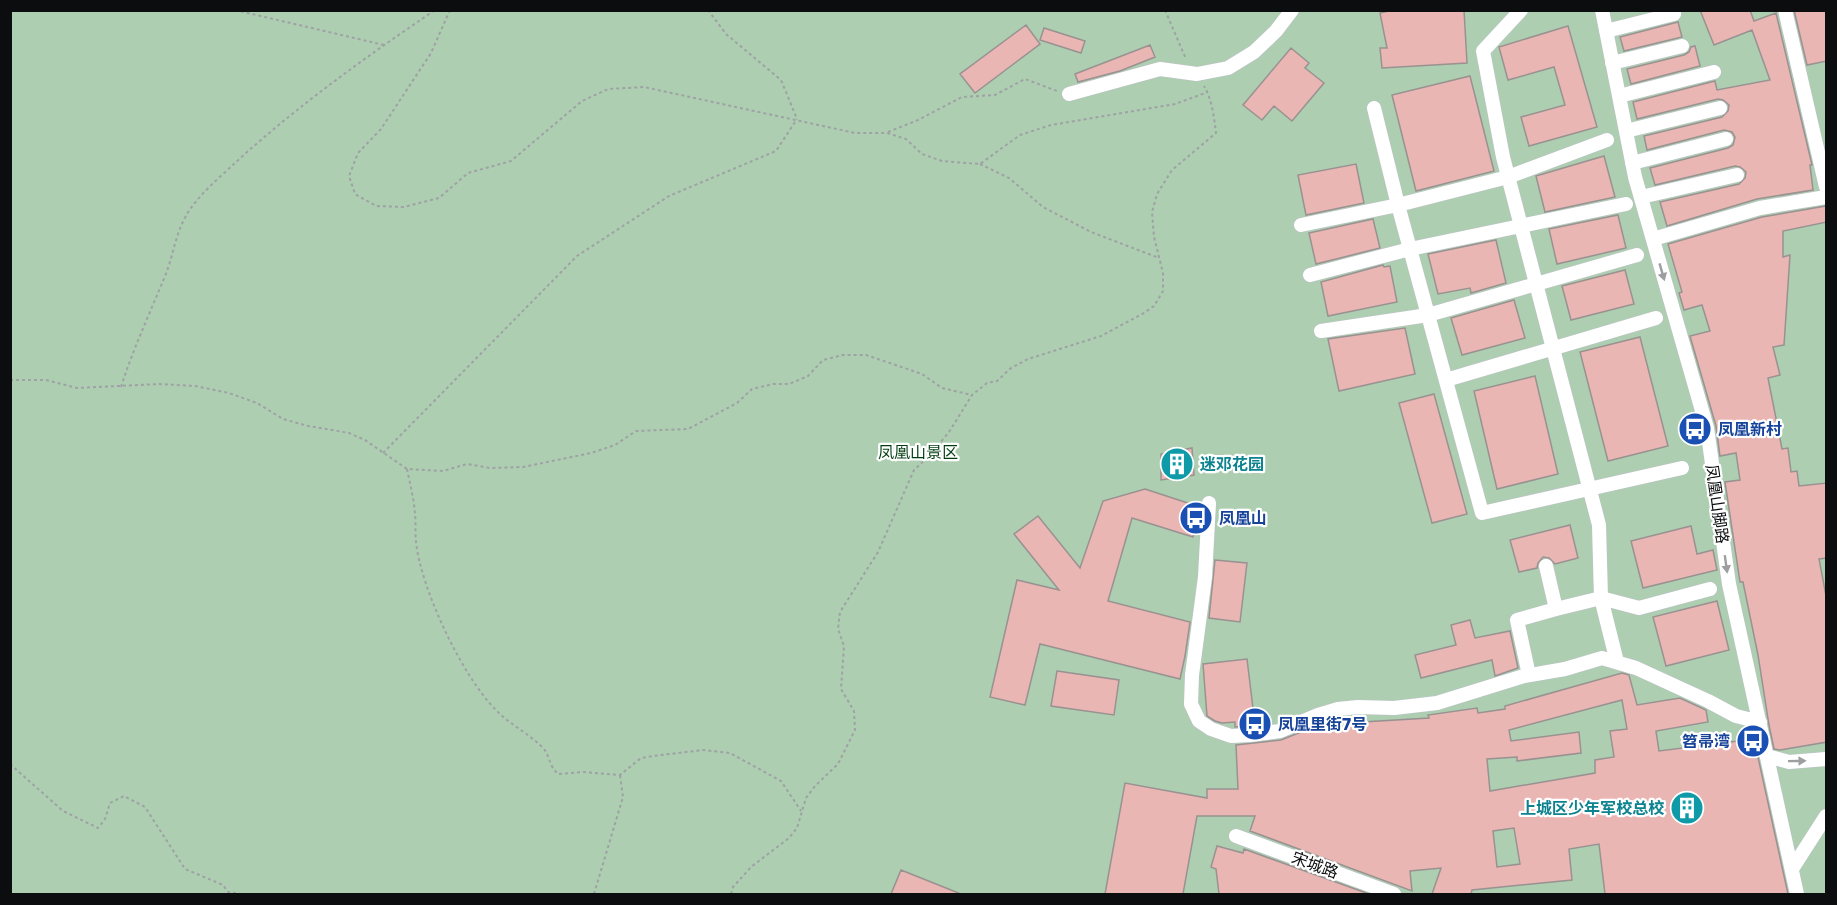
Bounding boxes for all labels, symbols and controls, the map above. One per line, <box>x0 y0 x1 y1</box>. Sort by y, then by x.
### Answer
one-way arrow <box>1658 263 1667 281</box>
bus stop icon: 凤凰新村 <box>1677 411 1713 447</box>
place label: 凤凰新村 <box>1718 420 1782 439</box>
park label: 凤凰山景区 <box>878 443 958 462</box>
building icon: 迷邓花园 <box>1159 446 1195 482</box>
place label: 迷邓花园 <box>1199 455 1264 474</box>
street label: 凤凰山脚路 <box>1702 463 1732 545</box>
bus stop icon: 凤凰山 <box>1178 500 1214 536</box>
place label: 凤凰山 <box>1219 509 1267 528</box>
one-way arrow <box>1721 555 1730 574</box>
bus stop icon: 凤凰里街7号 <box>1237 706 1273 742</box>
place label: 凤凰里街7号 <box>1278 715 1367 734</box>
bus stop icon: 笤帚湾 <box>1735 723 1771 759</box>
place label: 笤帚湾 <box>1682 732 1730 751</box>
one-way arrow <box>1787 756 1806 766</box>
building icon: 上城区少年军校总校 <box>1669 790 1705 826</box>
place label: 上城区少年军校总校 <box>1520 799 1665 818</box>
street label: 宋城路 <box>1289 848 1341 882</box>

